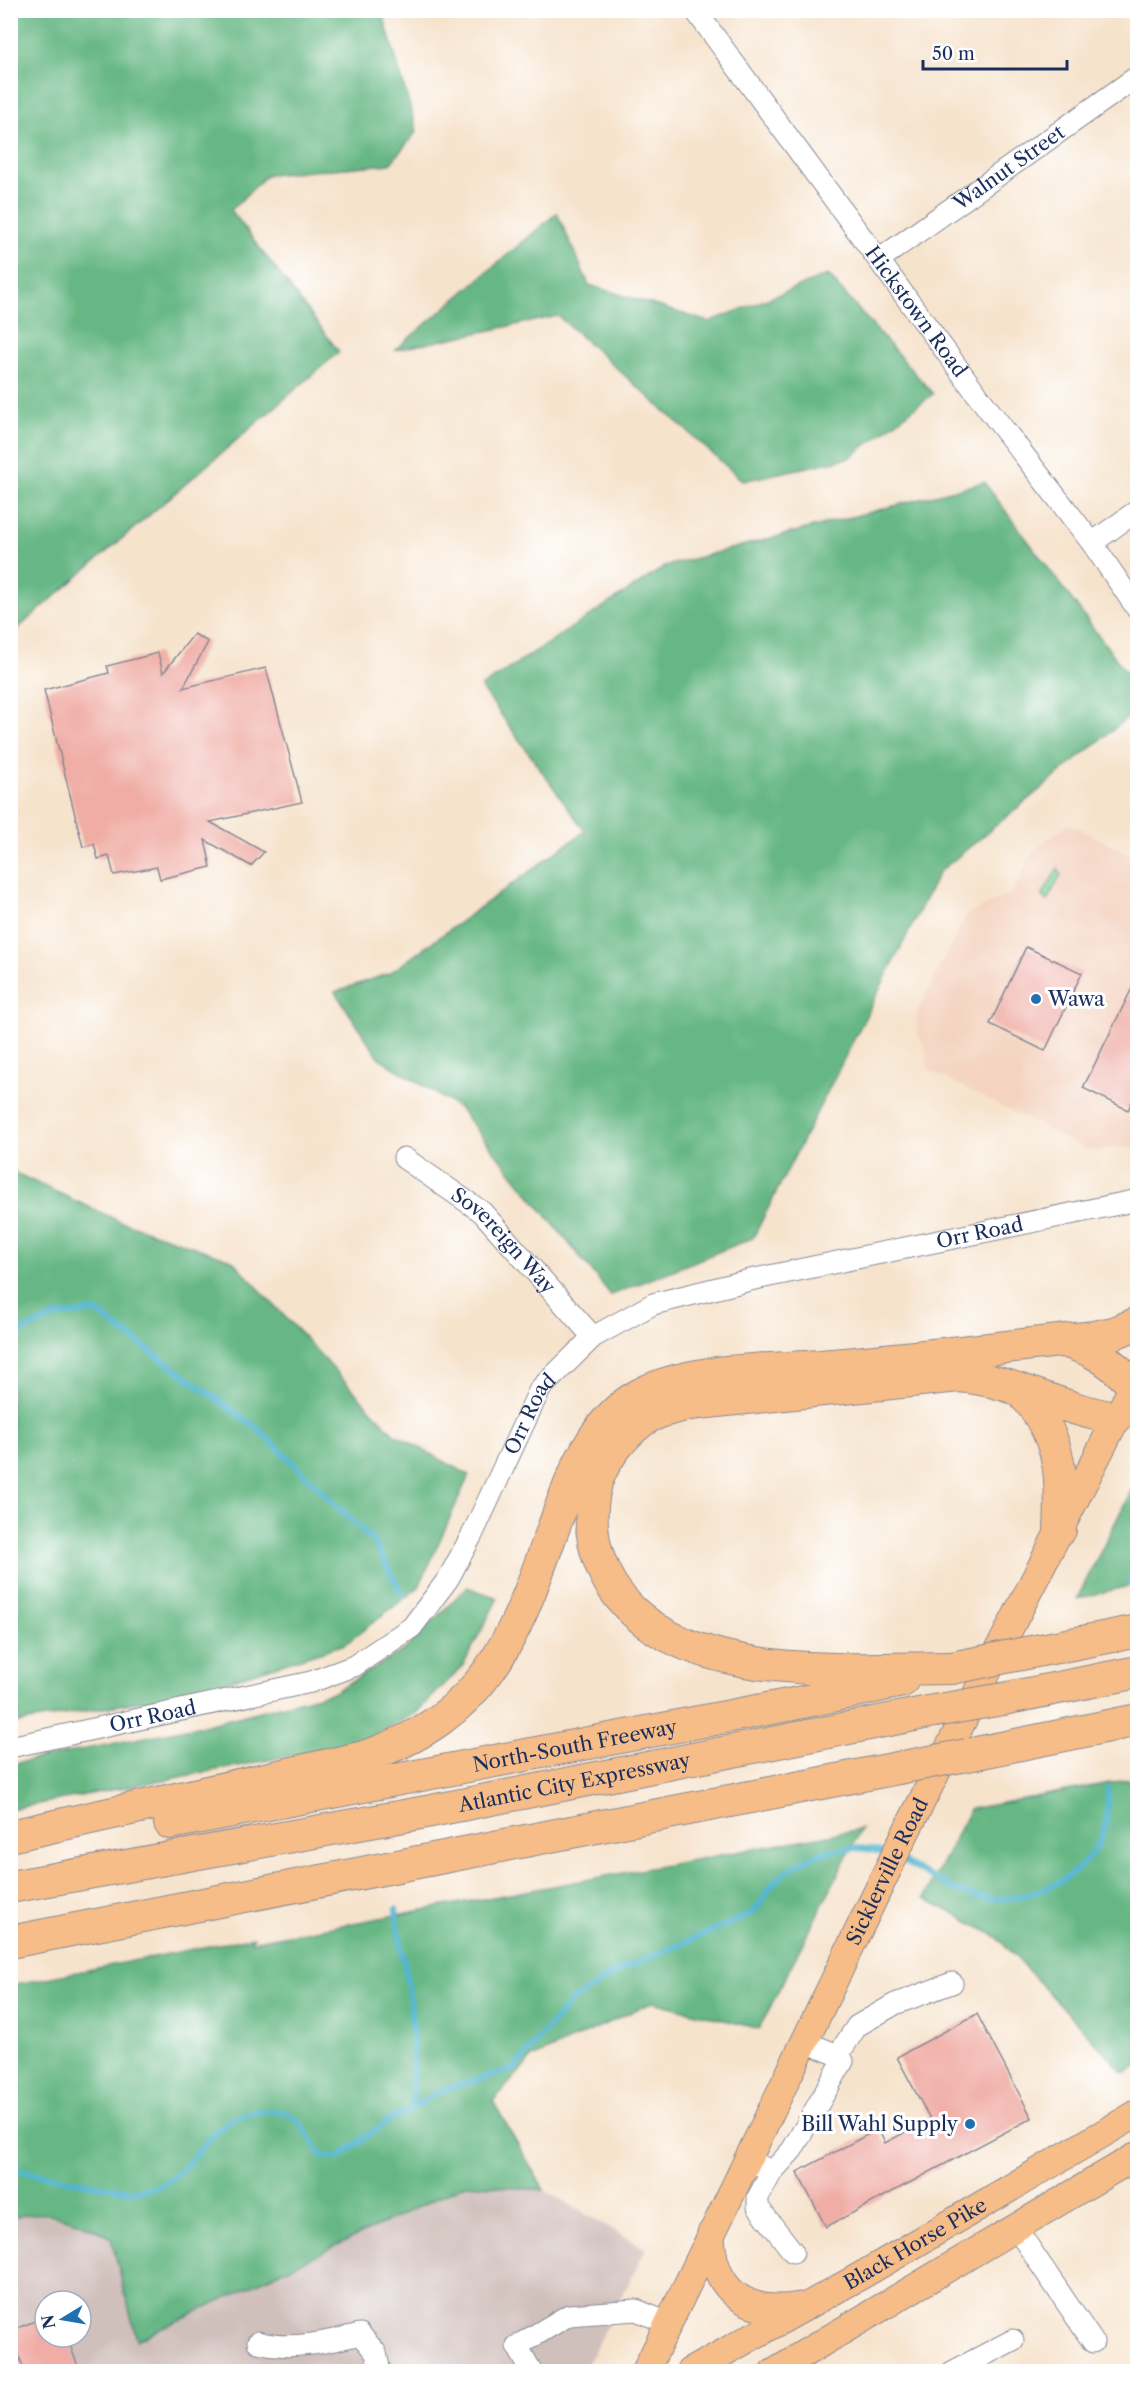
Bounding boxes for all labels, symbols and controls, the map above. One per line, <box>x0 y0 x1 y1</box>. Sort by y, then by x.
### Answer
scale bar <box>923 33 1067 71</box>
text: 50 m <box>932 43 975 65</box>
street label: Walnut Street <box>948 120 1069 216</box>
street label: Hickstown Road <box>860 241 972 382</box>
place label: Wawa <box>1047 987 1105 1011</box>
marker: Wawa <box>1029 992 1043 1006</box>
street label: Sovereign Way <box>447 1182 561 1299</box>
street label: Orr Road <box>934 1212 1025 1253</box>
street label: Orr Road <box>499 1368 561 1458</box>
street label: Orr Road <box>107 1695 198 1737</box>
street label: North-South Freeway <box>471 1714 680 1777</box>
street label: Atlantic City Expressway <box>455 1748 693 1817</box>
street label: Sicklerville Road <box>841 1794 933 1949</box>
place label: Bill Wahl Supply <box>801 2112 959 2136</box>
marker: Bill Wahl Supply <box>963 2117 977 2131</box>
street label: Black Horse Pike <box>840 2193 991 2295</box>
north arrow <box>33 2289 93 2349</box>
text: N <box>37 2313 59 2331</box>

